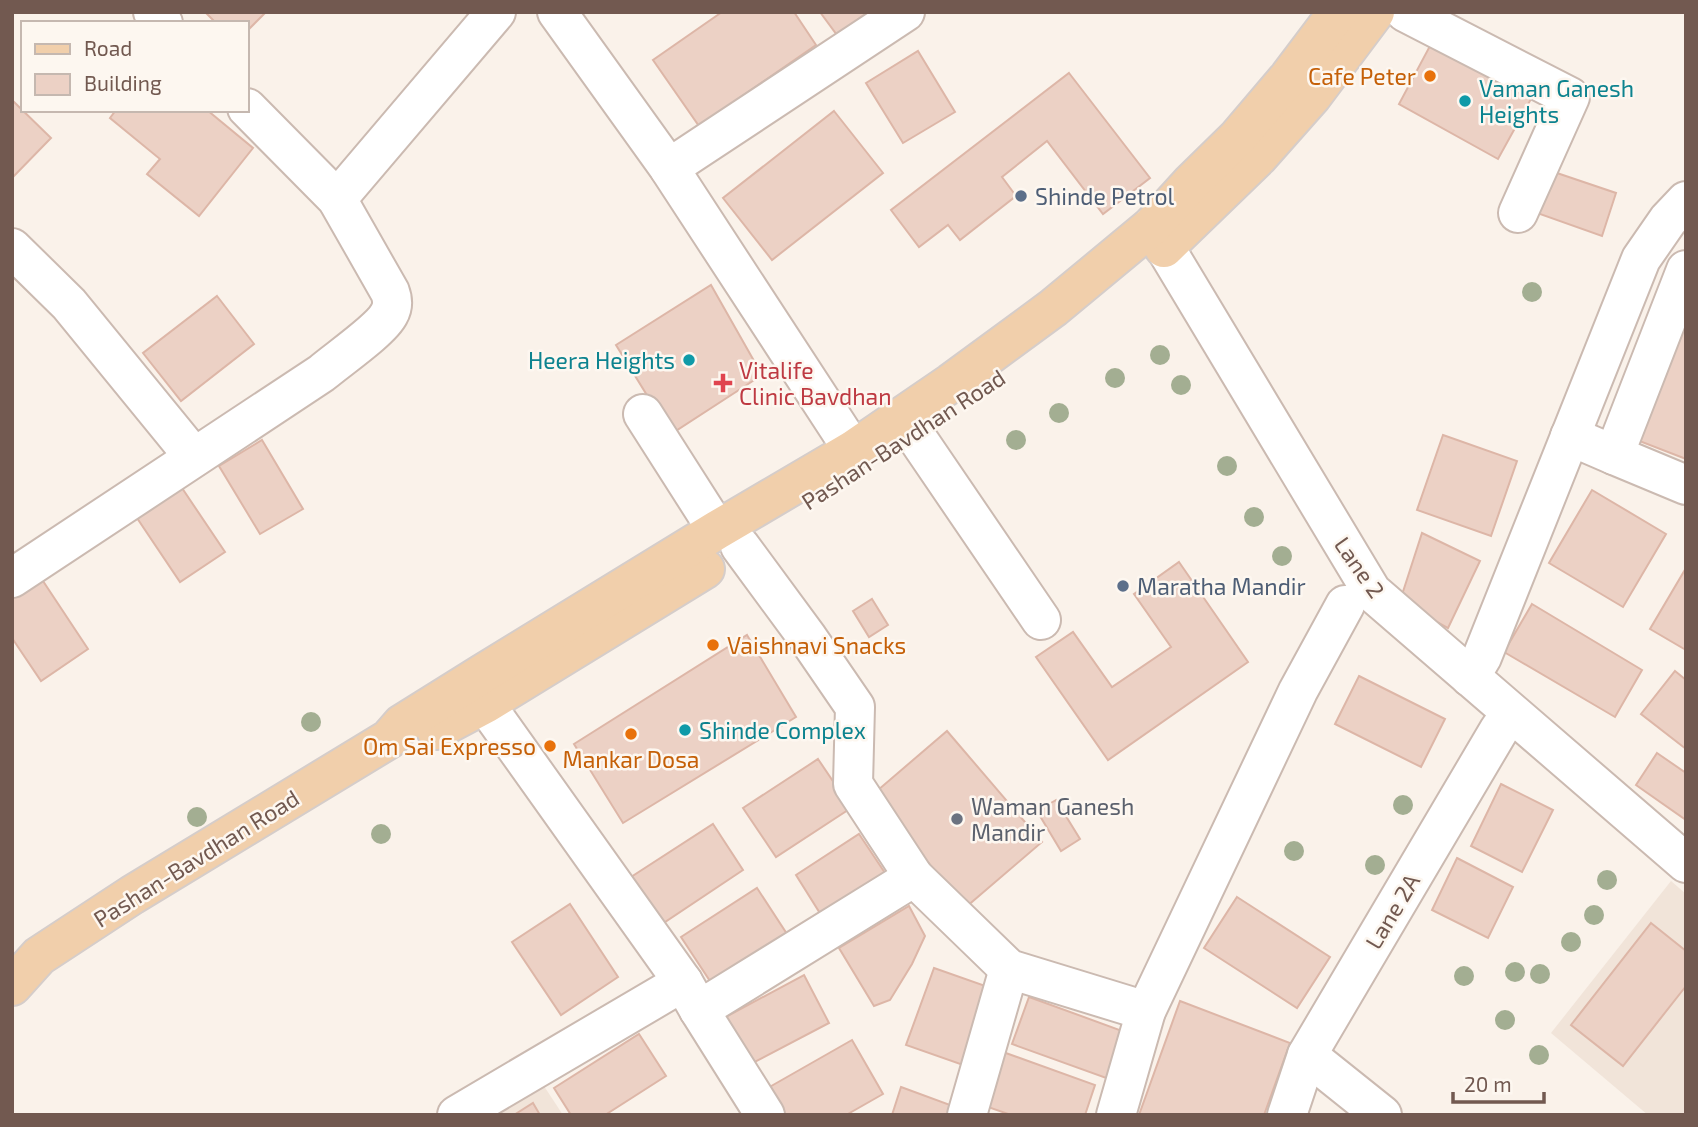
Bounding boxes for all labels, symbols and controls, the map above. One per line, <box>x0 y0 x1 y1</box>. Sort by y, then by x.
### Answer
legend <box>21 21 248 112</box>
text: Road <box>84 35 132 60</box>
place label: Cafe Peter <box>1308 62 1416 90</box>
marker: Cafe Peter <box>1422 68 1438 84</box>
text: Building <box>84 70 162 95</box>
place label: Vaman Ganesh Heights <box>1479 74 1634 128</box>
marker: Vaman Ganesh Heights <box>1457 93 1473 109</box>
place label: Shinde Petrol <box>1035 182 1175 210</box>
marker: Shinde Petrol <box>1013 188 1029 204</box>
place label: Heera Heights <box>528 346 675 374</box>
marker: Heera Heights <box>681 352 697 368</box>
place label: Vitalife Clinic Bavdhan <box>739 356 892 410</box>
street label: Pashan-Bavdhan Road <box>796 363 1010 515</box>
marker: Vitalife Clinic Bavdhan <box>713 373 733 393</box>
street label: Lane 2 <box>1329 531 1391 603</box>
place label: Maratha Mandir <box>1137 572 1306 600</box>
marker: Maratha Mandir <box>1115 578 1131 594</box>
place label: Vaishnavi Snacks <box>727 631 906 659</box>
marker: Vaishnavi Snacks <box>705 637 721 653</box>
place label: Shinde Complex <box>699 716 866 744</box>
marker: Shinde Complex <box>677 722 693 738</box>
marker: Mankar Dosa <box>623 726 639 742</box>
place label: Om Sai Expresso <box>363 732 536 760</box>
marker: Om Sai Expresso <box>542 738 558 754</box>
place label: Mankar Dosa <box>562 745 700 773</box>
street label: Pashan-Bavdhan Road <box>88 783 304 933</box>
place label: Waman Ganesh Mandir <box>971 792 1134 846</box>
marker: Waman Ganesh Mandir <box>949 811 965 827</box>
street label: Lane 2A <box>1359 868 1426 954</box>
scale bar <box>1453 1060 1544 1104</box>
text: 20 m <box>1464 1071 1512 1096</box>

